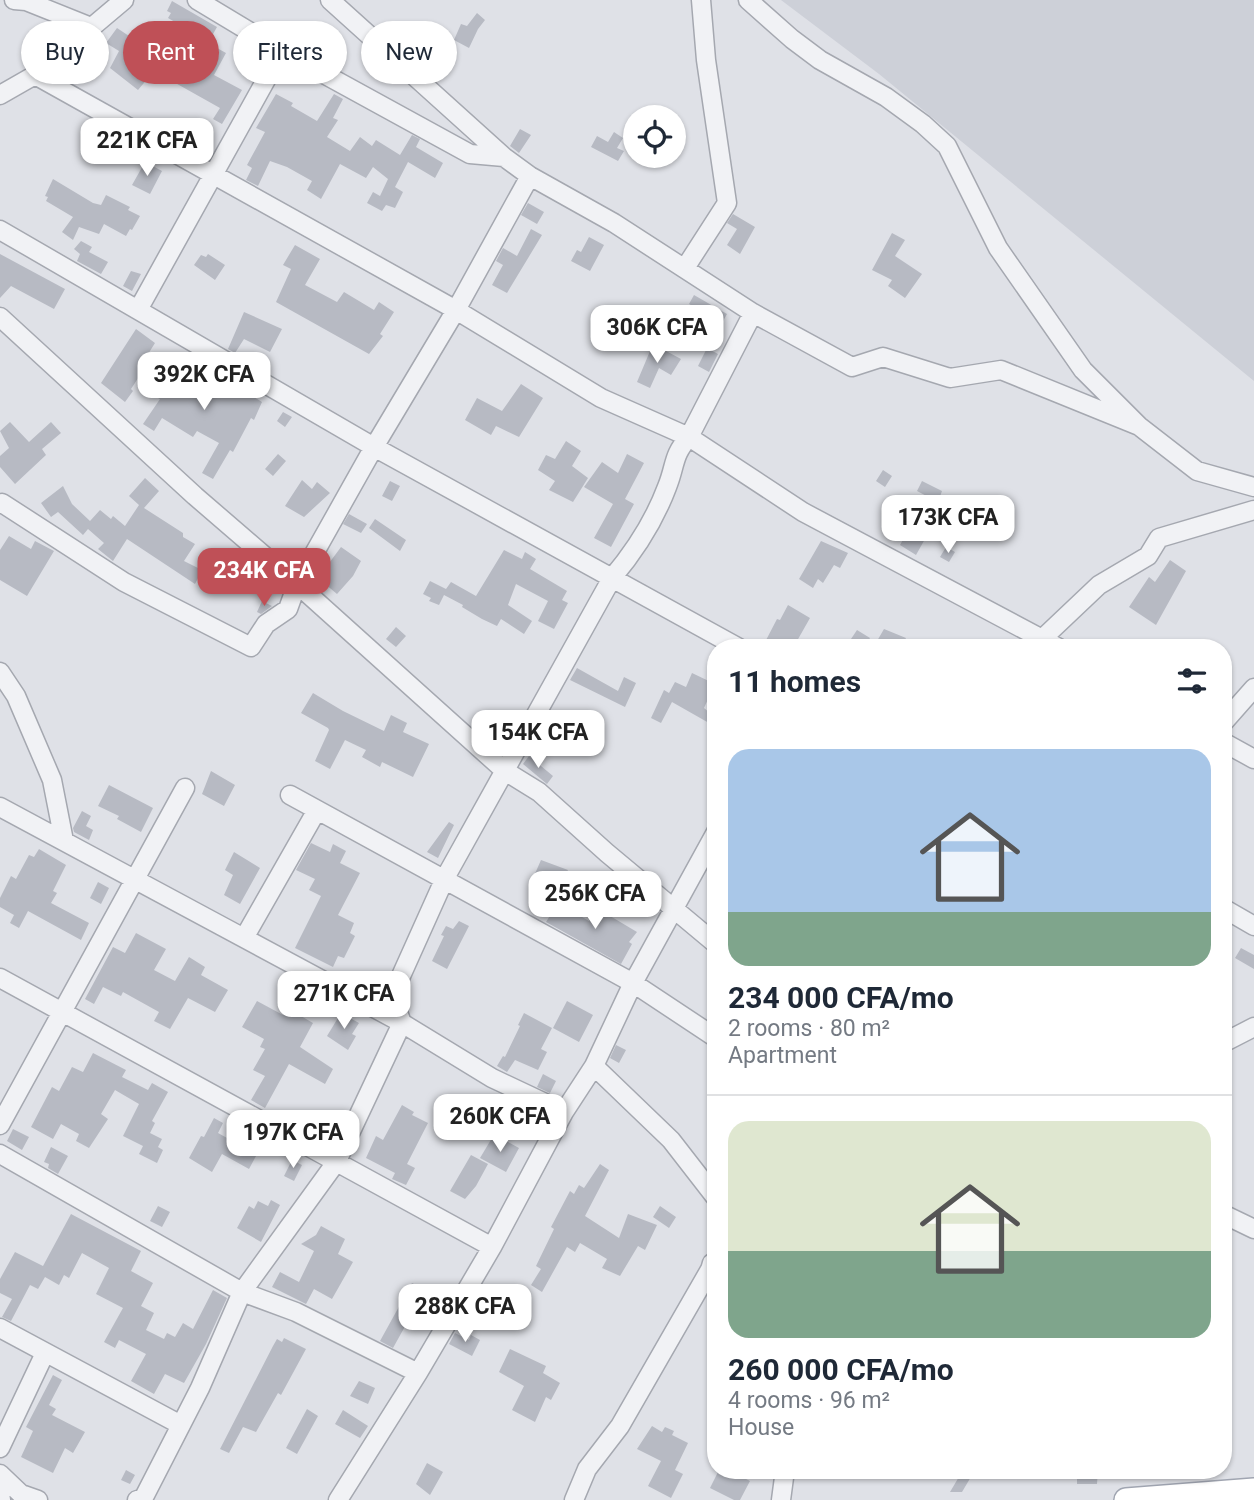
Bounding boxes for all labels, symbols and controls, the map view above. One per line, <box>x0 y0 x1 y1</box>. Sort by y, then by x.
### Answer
chip: Buy <box>21 21 109 84</box>
chip: Rent <box>123 21 219 84</box>
chip: Filters <box>233 21 347 84</box>
chip: New <box>361 21 457 84</box>
map controls <box>623 105 686 168</box>
button: locate <box>623 105 686 168</box>
pin: 221K CFA <box>75 118 219 178</box>
text: 221K CFA <box>97 127 197 154</box>
pin: 306K CFA <box>585 306 729 365</box>
text: 306K CFA <box>607 314 707 341</box>
pin: 392K CFA <box>132 352 276 412</box>
text: 392K CFA <box>154 361 254 388</box>
pin: 173K CFA <box>876 496 1020 555</box>
text: 173K CFA <box>898 504 998 531</box>
pin: 234K CFA <box>192 548 336 608</box>
text: 234K CFA <box>214 557 314 584</box>
icon: filters <box>1173 662 1211 700</box>
text: 11 homes <box>728 664 861 699</box>
pin: 154K CFA <box>466 710 610 770</box>
text: 154K CFA <box>488 719 588 746</box>
icon: home <box>907 794 1033 920</box>
pin: 256K CFA <box>523 872 667 931</box>
text: 256K CFA <box>545 880 645 907</box>
pin: 271K CFA <box>272 972 416 1031</box>
text: 271K CFA <box>294 980 394 1007</box>
text: 234 000 CFA/mo <box>728 980 954 1015</box>
text: 2 rooms · 80 m² <box>728 1015 890 1042</box>
text: Apartment <box>728 1042 837 1069</box>
pin: 260K CFA <box>428 1094 572 1154</box>
text: 260K CFA <box>450 1103 550 1130</box>
pin: 197K CFA <box>221 1110 365 1170</box>
text: 197K CFA <box>243 1119 343 1146</box>
icon: home <box>907 1166 1033 1292</box>
pin: 288K CFA <box>393 1284 537 1344</box>
text: 288K CFA <box>415 1293 515 1320</box>
text: 260 000 CFA/mo <box>728 1352 954 1387</box>
text: 4 rooms · 96 m² <box>728 1387 890 1414</box>
text: House <box>728 1414 794 1441</box>

